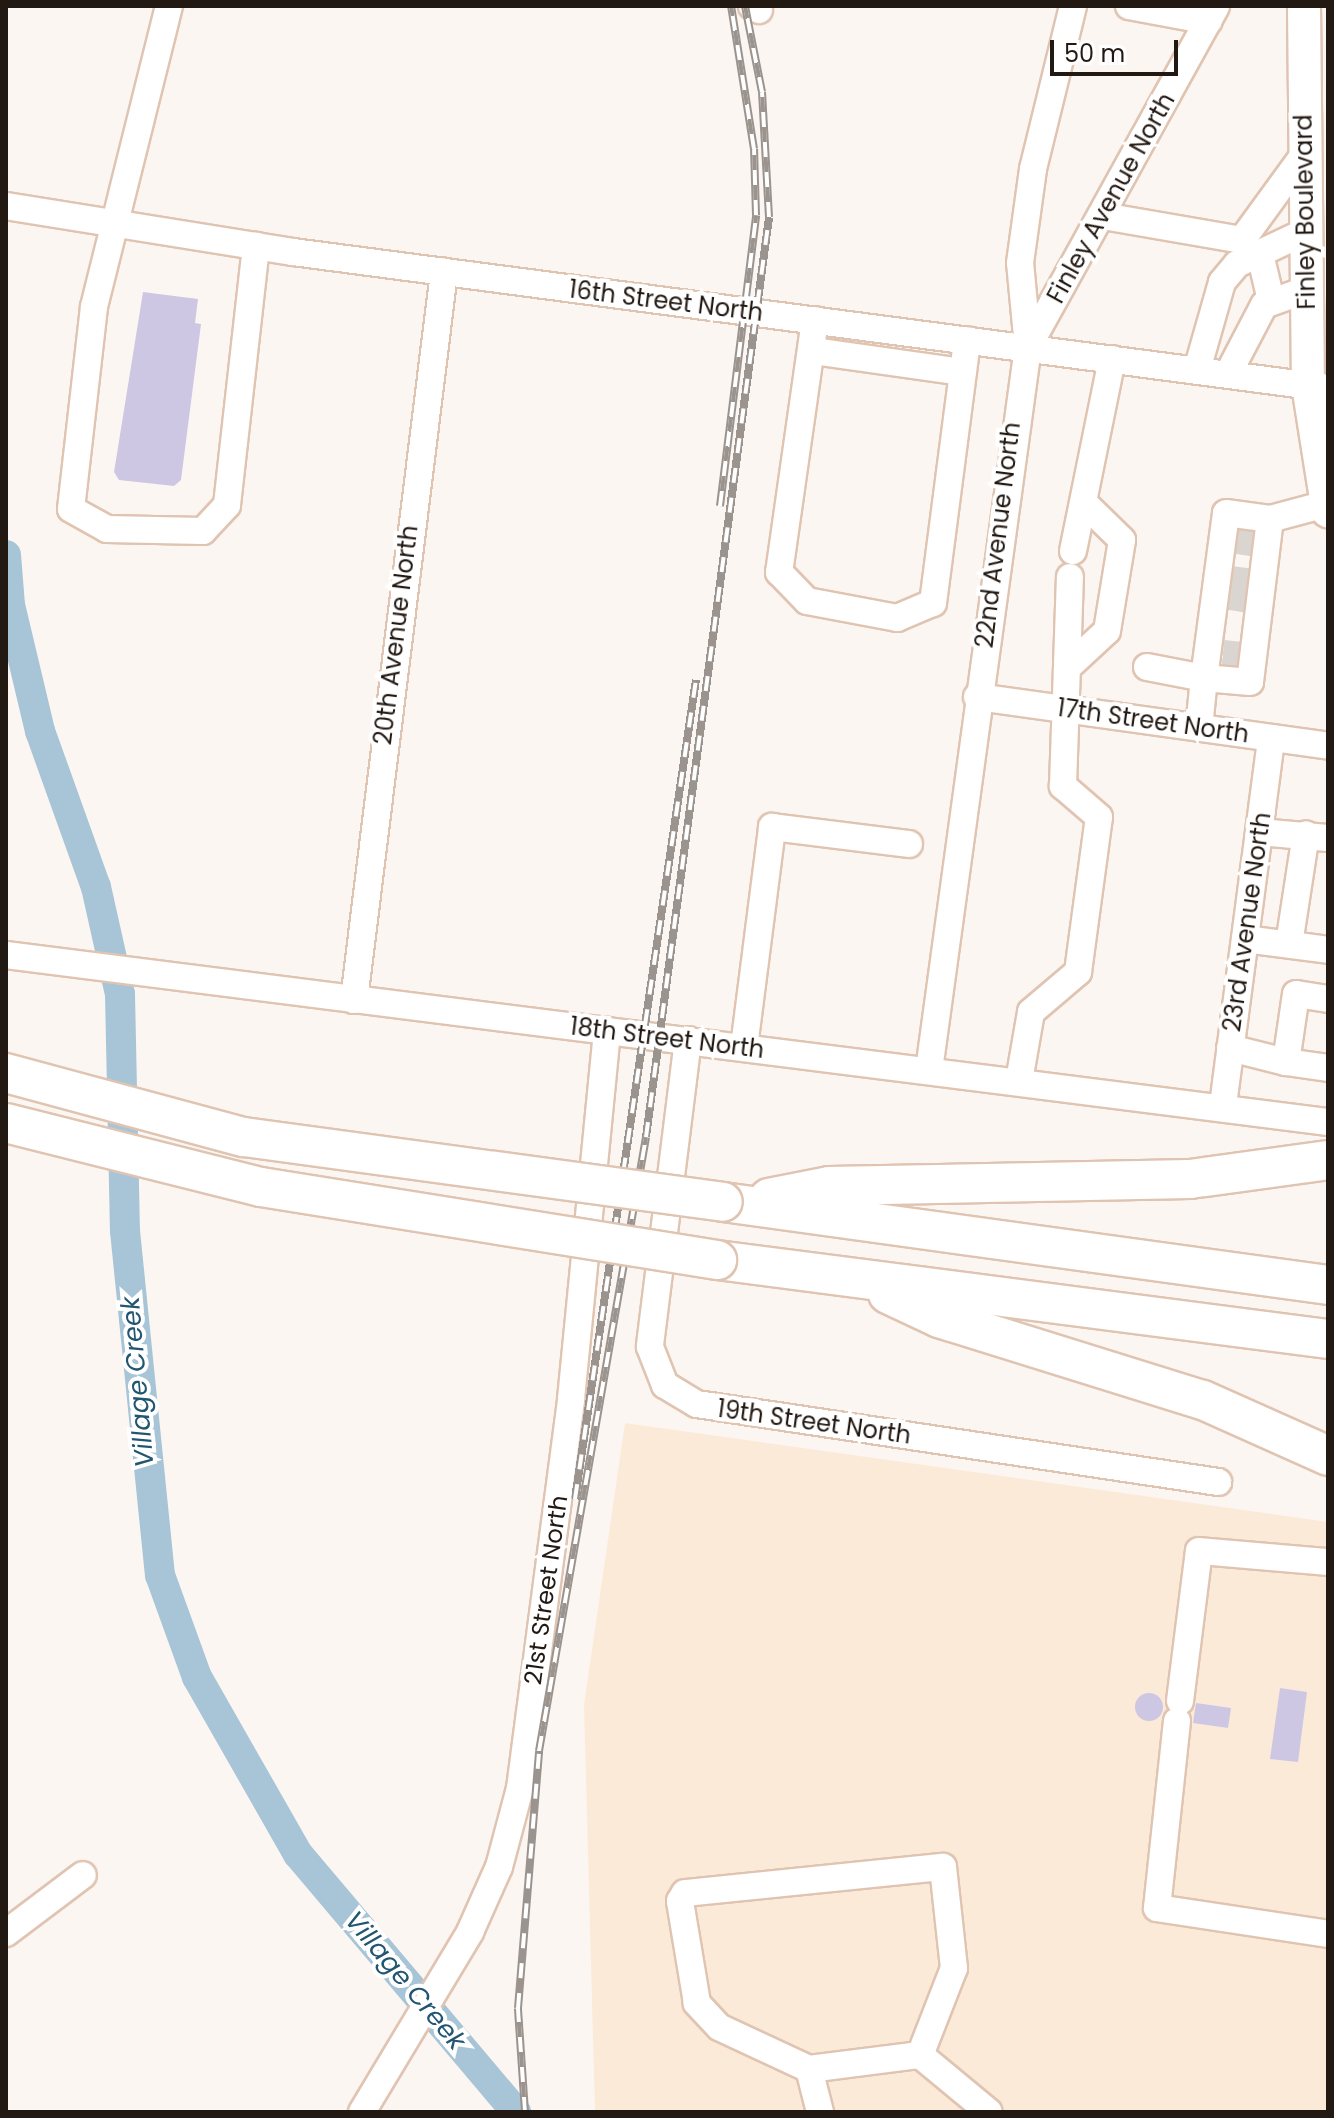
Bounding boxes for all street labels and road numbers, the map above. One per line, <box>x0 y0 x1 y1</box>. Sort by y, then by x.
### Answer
street label: Finley Avenue North <box>1041 88 1181 308</box>
street label: Finley Boulevard <box>1289 114 1321 310</box>
street label: 16th Street North <box>567 275 765 327</box>
street label: 22nd Avenue North <box>970 420 1026 650</box>
street label: 20th Avenue North <box>368 523 424 747</box>
street label: 17th Street North <box>1055 693 1251 749</box>
street label: 23rd Avenue North <box>1217 810 1277 1034</box>
street label: 18th Street North <box>568 1012 766 1064</box>
street label: 19th Street North <box>715 1394 913 1450</box>
street label: 21st Street North <box>518 1493 574 1687</box>

